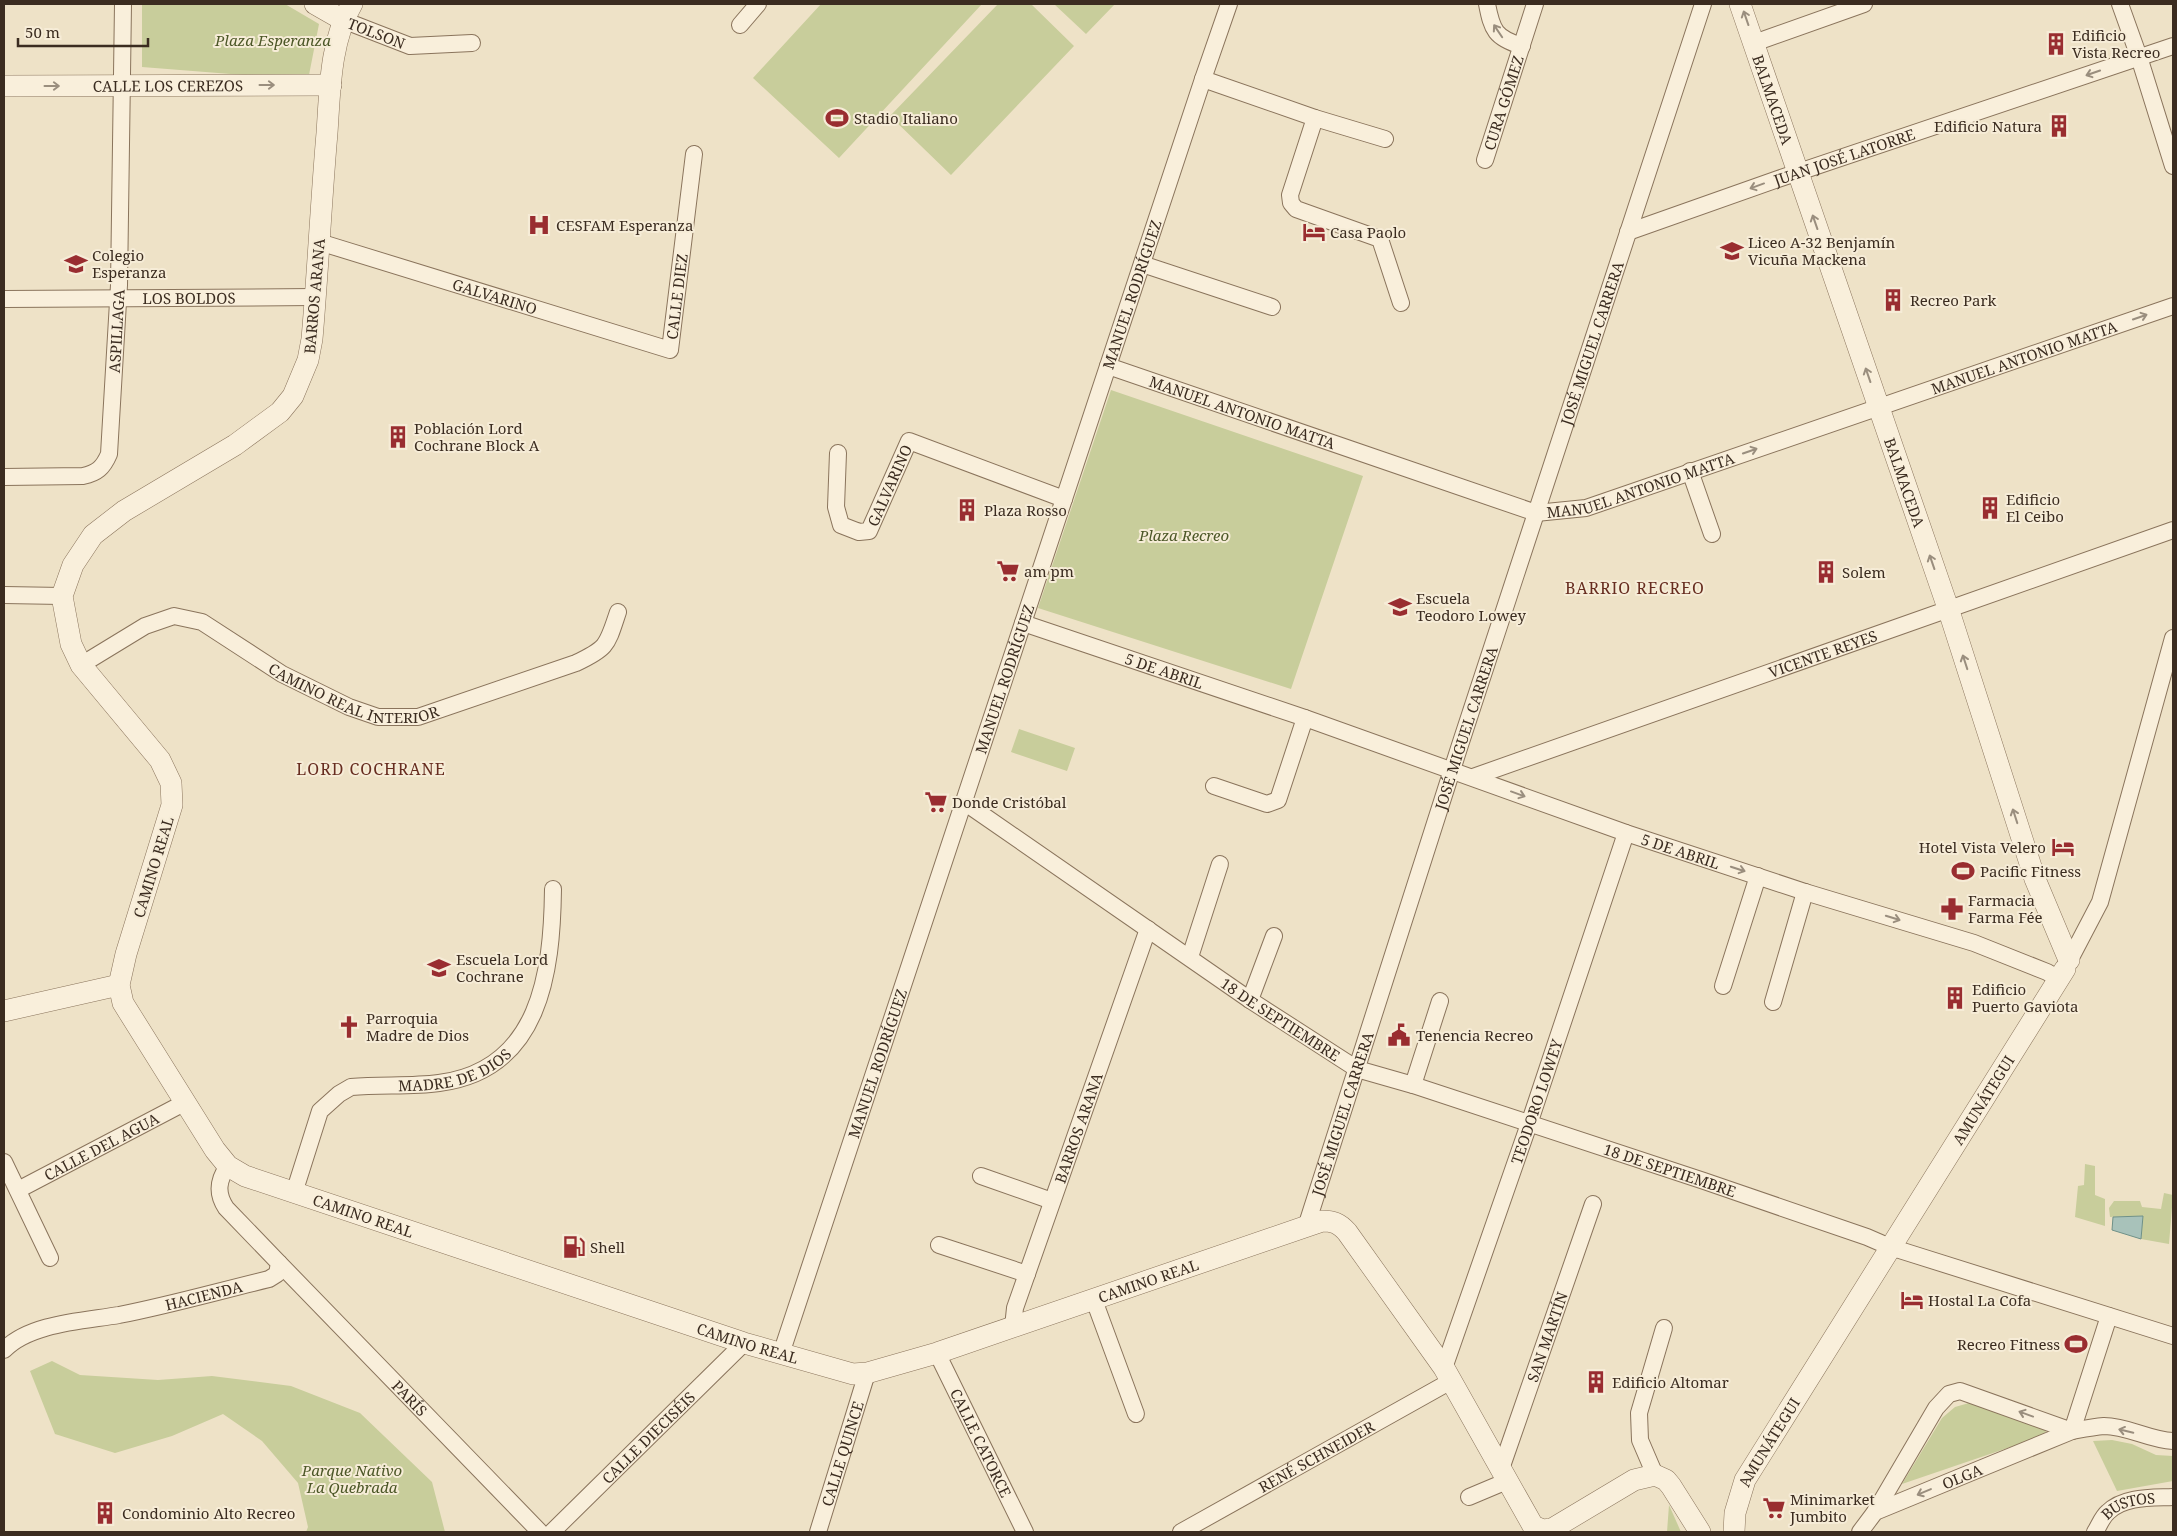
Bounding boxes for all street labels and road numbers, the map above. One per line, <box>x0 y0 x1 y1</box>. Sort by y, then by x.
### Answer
street label: TOLSON <box>345 13 409 53</box>
street label: BALMACEDA <box>1748 52 1798 147</box>
street label: CURA GÓMEZ <box>1479 53 1528 153</box>
street label: CALLE LOS CEREZOS <box>93 75 243 96</box>
street label: JUAN JOSÉ LATORRE <box>1770 124 1918 190</box>
street label: MANUEL RODRÍGUEZ <box>1098 217 1166 372</box>
street label: BARROS ARANA <box>299 237 329 354</box>
street label: CALLE DIEZ <box>661 252 692 341</box>
street label: JOSÉ MIGUEL CARRERA <box>1555 258 1628 428</box>
street label: GALVARINO <box>450 274 540 319</box>
street label: ASPILLAGA <box>104 288 129 373</box>
street label: LOS BOLDOS <box>142 288 236 308</box>
street label: MANUEL ANTONIO MATTA <box>1928 316 2120 399</box>
street label: MANUEL ANTONIO MATTA <box>1147 371 1338 453</box>
street label: BALMACEDA <box>1880 435 1930 530</box>
street label: GALVARINO <box>862 441 916 529</box>
street label: MANUEL ANTONIO MATTA <box>1546 448 1737 522</box>
street label: MANUEL RODRÍGUEZ <box>970 602 1038 756</box>
street label: VICENTE REYES <box>1766 625 1880 682</box>
street label: JOSÉ MIGUEL CARRERA <box>1430 643 1502 813</box>
street label: 5 DE ABRIL <box>1122 648 1206 693</box>
street label: CAMINO REAL INTERIOR <box>265 658 442 727</box>
street label: CAMINO REAL <box>128 814 178 920</box>
street label: 5 DE ABRIL <box>1639 829 1722 873</box>
street label: 18 DE SEPTIEMBRE <box>1217 973 1344 1066</box>
street label: MANUEL RODRÍGUEZ <box>843 986 911 1141</box>
street label: JOSÉ MIGUEL CARRERA <box>1306 1029 1378 1199</box>
street label: TEODORO LOWEY <box>1506 1036 1567 1167</box>
street label: MADRE DE DIOS <box>398 1044 515 1095</box>
street label: AMUNÁTEGUI <box>1947 1051 2019 1148</box>
street label: BARROS ARANA <box>1050 1070 1107 1186</box>
street label: CALLE DEL AGUA <box>40 1108 163 1185</box>
street label: 18 DE SEPTIEMBRE <box>1601 1139 1739 1201</box>
street label: CAMINO REAL <box>310 1189 416 1242</box>
street label: CAMINO REAL <box>1095 1254 1201 1307</box>
street label: HACIENDA <box>163 1276 245 1315</box>
street label: SAN MARTÍN <box>1522 1288 1572 1385</box>
street label: CAMINO REAL <box>694 1318 801 1368</box>
street label: PARÍS <box>388 1376 432 1420</box>
street label: CALLE CATORCE <box>946 1385 1016 1500</box>
street label: CALLE DIECISÉIS <box>597 1387 699 1488</box>
street label: AMUNÁTEGUI <box>1734 1394 1804 1489</box>
street label: CALLE QUINCE <box>817 1398 868 1509</box>
street label: RENÉ SCHNEIDER <box>1255 1416 1378 1497</box>
street label: OLGA <box>1939 1459 1985 1493</box>
street label: BUSTOS <box>2097 1488 2156 1524</box>

